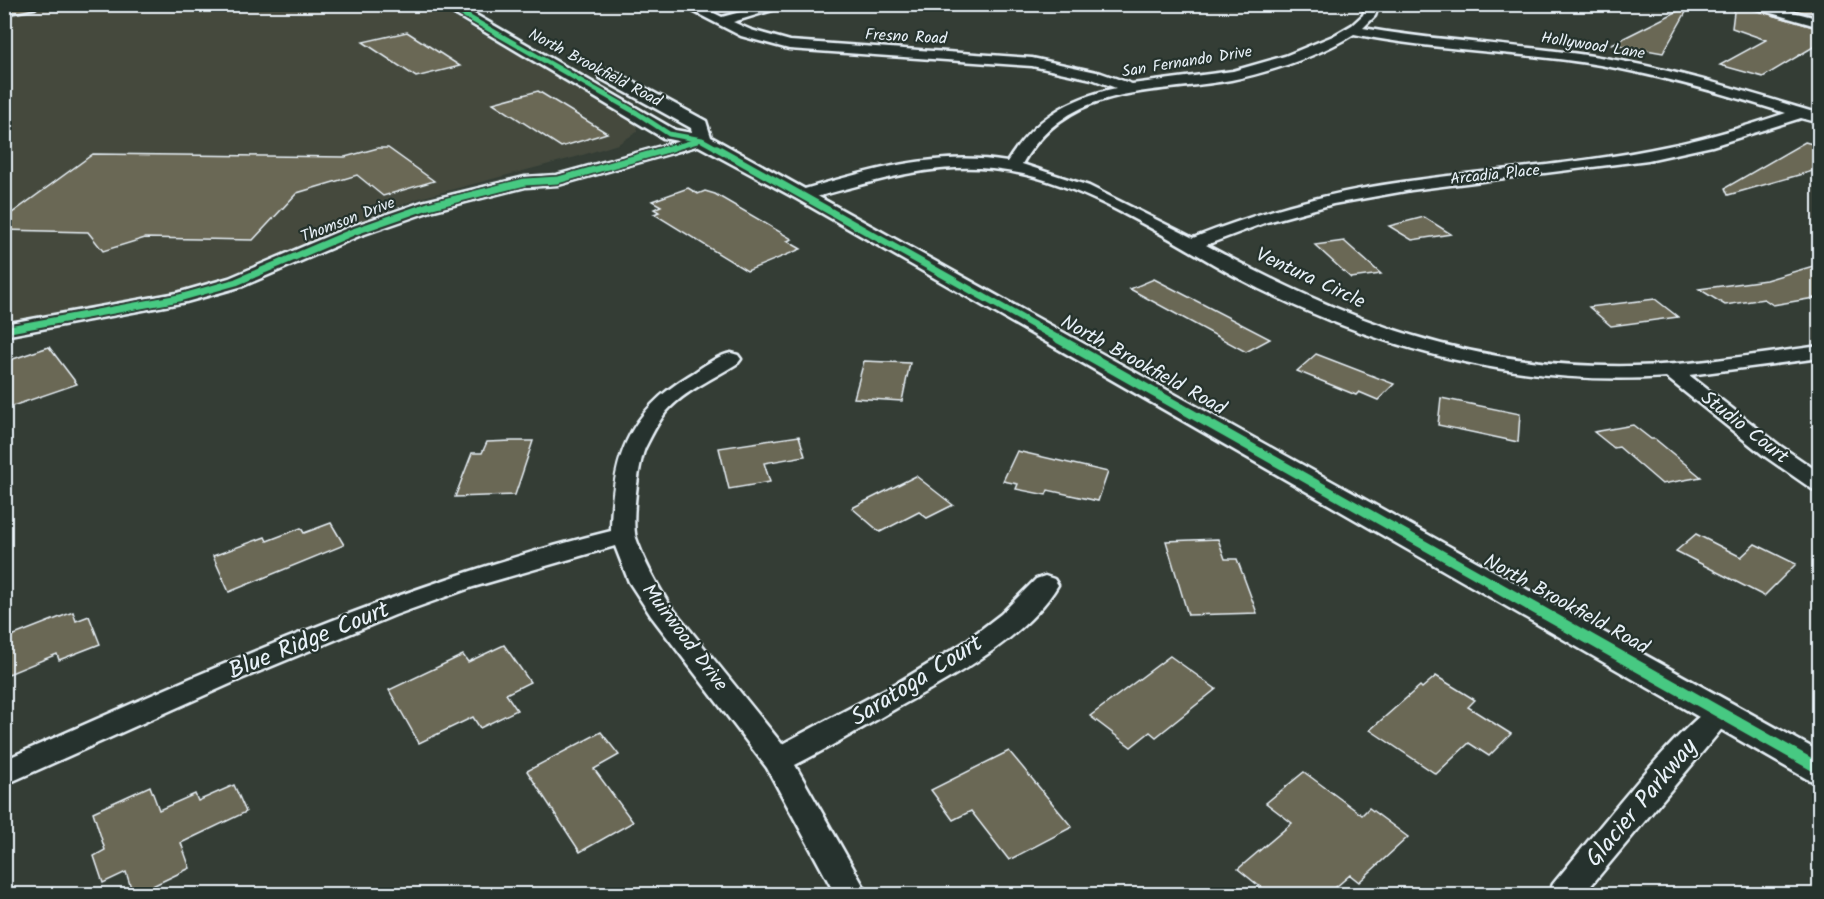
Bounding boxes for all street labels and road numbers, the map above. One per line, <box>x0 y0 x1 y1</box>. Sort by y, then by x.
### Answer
street label: North Brookfield Road <box>524 22 667 114</box>
street label: Fresno Road <box>864 22 949 52</box>
street label: Hollywood Lane <box>1539 25 1647 67</box>
street label: San Fernando Drive <box>1120 39 1254 85</box>
street label: Arcadia Place <box>1449 158 1541 192</box>
street label: Thomson Drive <box>297 190 399 250</box>
street label: Ventura Circle <box>1250 240 1370 318</box>
street label: North Brookfield Road <box>1054 307 1233 425</box>
street label: Studio Court <box>1693 383 1795 473</box>
street label: North Brookfield Road <box>1477 546 1656 664</box>
street label: Muirwood Drive <box>633 577 735 699</box>
street label: Blue Ridge Court <box>223 591 396 691</box>
street label: Saratoga Court <box>843 624 991 737</box>
street label: Glacier Parkway <box>1576 729 1708 876</box>

